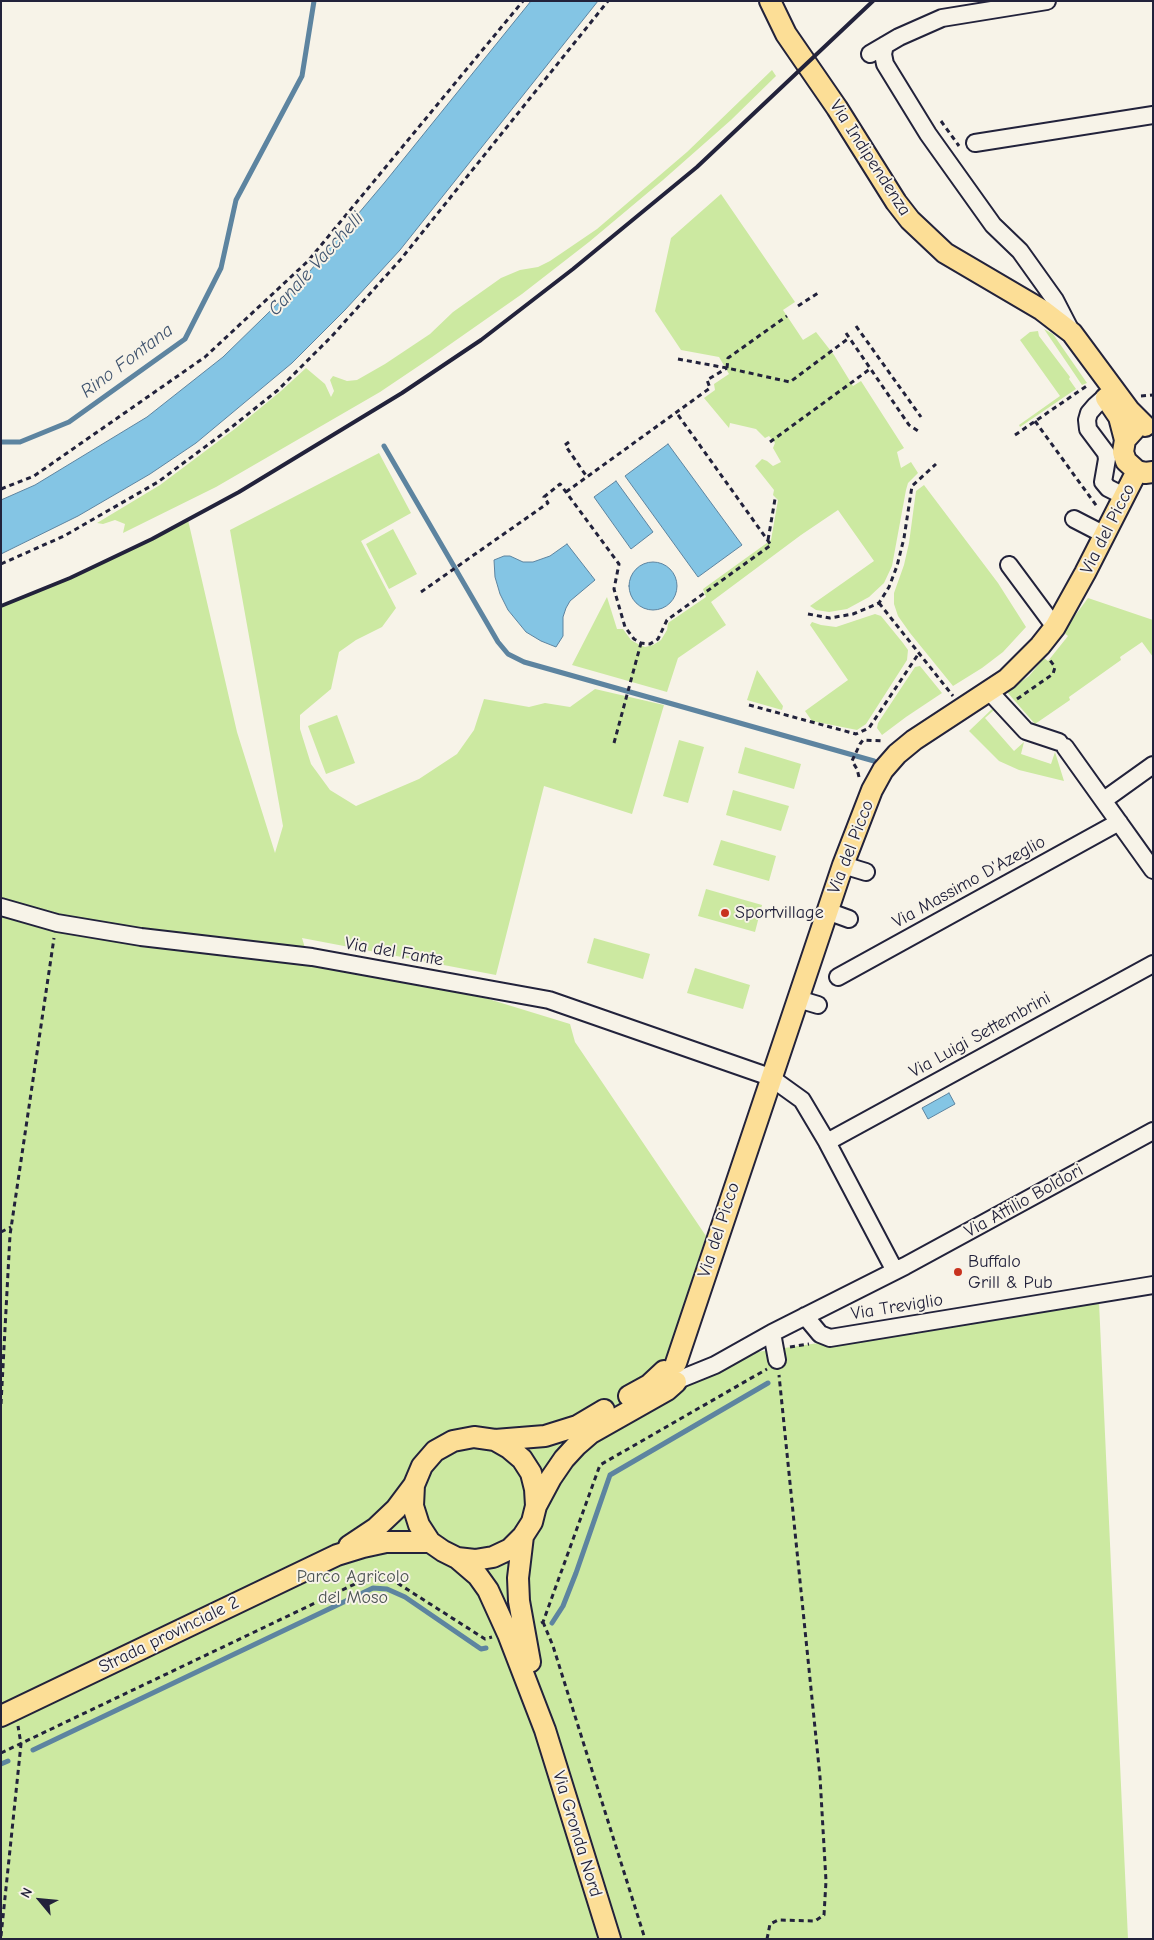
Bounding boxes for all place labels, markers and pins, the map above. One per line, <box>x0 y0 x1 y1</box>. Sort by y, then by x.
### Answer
place label: Sportvillage <box>735 902 824 924</box>
marker: Sportvillage <box>719 907 731 919</box>
place label: Buffalo Grill & Pub <box>968 1251 1053 1294</box>
marker: Buffalo Grill & Pub <box>952 1266 964 1278</box>

